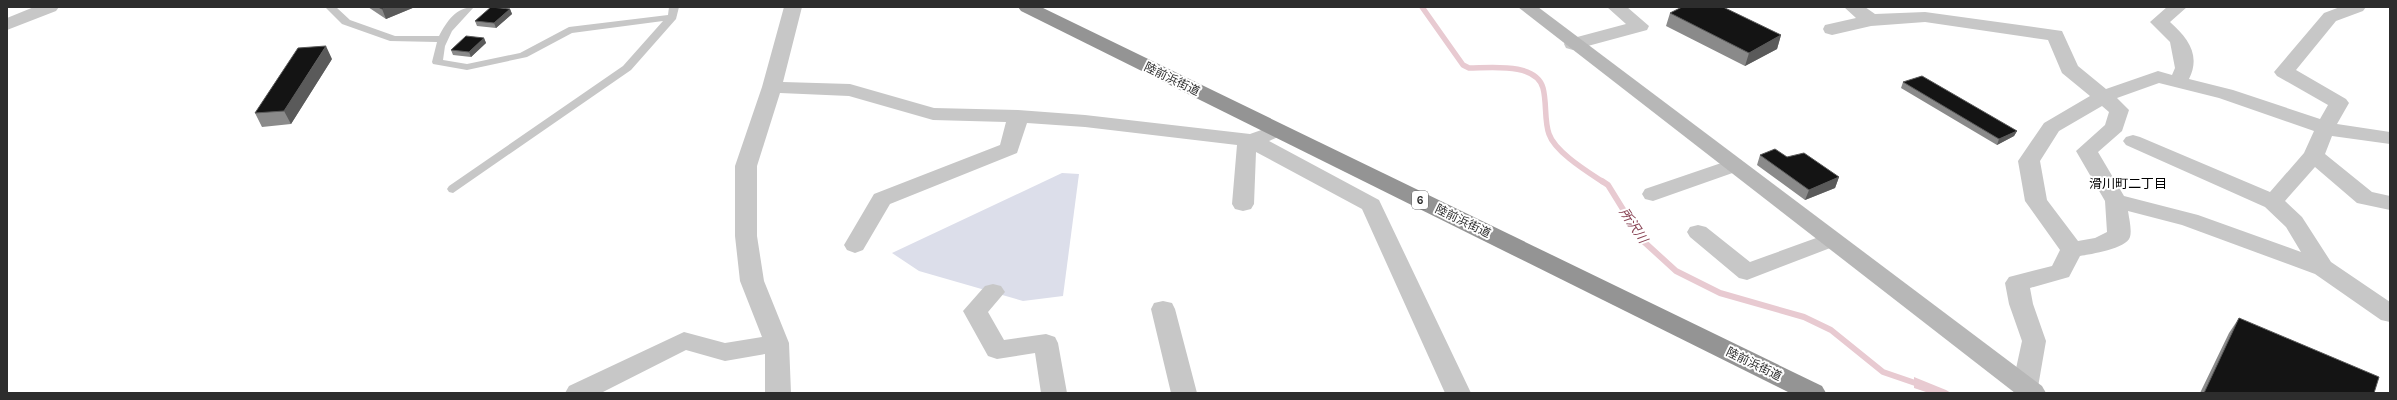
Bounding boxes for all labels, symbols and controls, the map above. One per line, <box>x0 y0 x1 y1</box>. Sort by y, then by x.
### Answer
street label: 陸前浜街道 <box>1142 60 1202 98</box>
district label: 滑川町二丁目 <box>2089 176 2167 191</box>
road number: 6 <box>1412 191 1428 209</box>
street label: 陸前浜街道 <box>1433 202 1493 240</box>
water label: 所沢川 <box>1616 205 1652 247</box>
street label: 陸前浜街道 <box>1724 345 1784 383</box>

